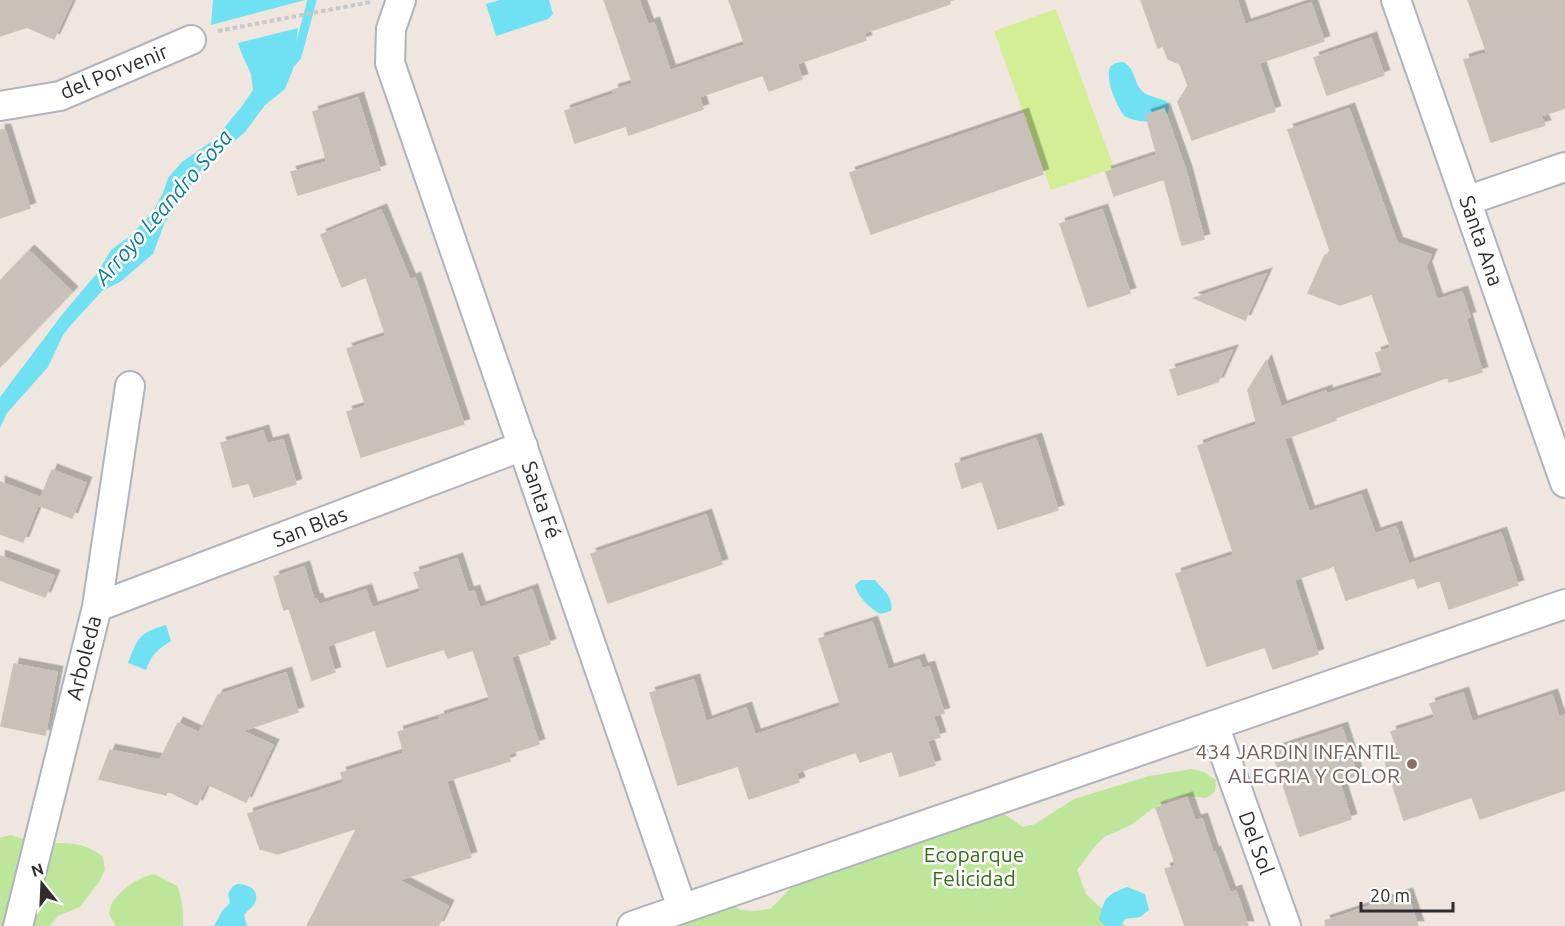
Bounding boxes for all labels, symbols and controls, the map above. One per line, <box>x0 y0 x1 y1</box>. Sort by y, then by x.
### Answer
street label: del Porvenir <box>56 39 171 104</box>
water label: Arroyo Leandro Sosa <box>88 124 237 290</box>
street label: Santa Ana <box>1455 192 1509 289</box>
street label: Santa Fé <box>518 458 566 542</box>
street label: San Blas <box>269 501 350 551</box>
street label: Arboleda <box>61 613 105 703</box>
place label: 434 JARDIN INFANTIL ALEGRIA Y COLOR <box>1196 739 1400 787</box>
marker: 434 JARDIN INFANTIL ALEGRIA Y COLOR <box>1405 757 1419 771</box>
street label: Del Sol <box>1234 808 1279 878</box>
park label: Ecoparque Felicidad <box>924 842 1024 890</box>
north arrow <box>12 854 72 914</box>
text: N <box>29 859 46 880</box>
scale bar <box>1361 875 1452 913</box>
text: 20 m <box>1370 885 1410 905</box>

